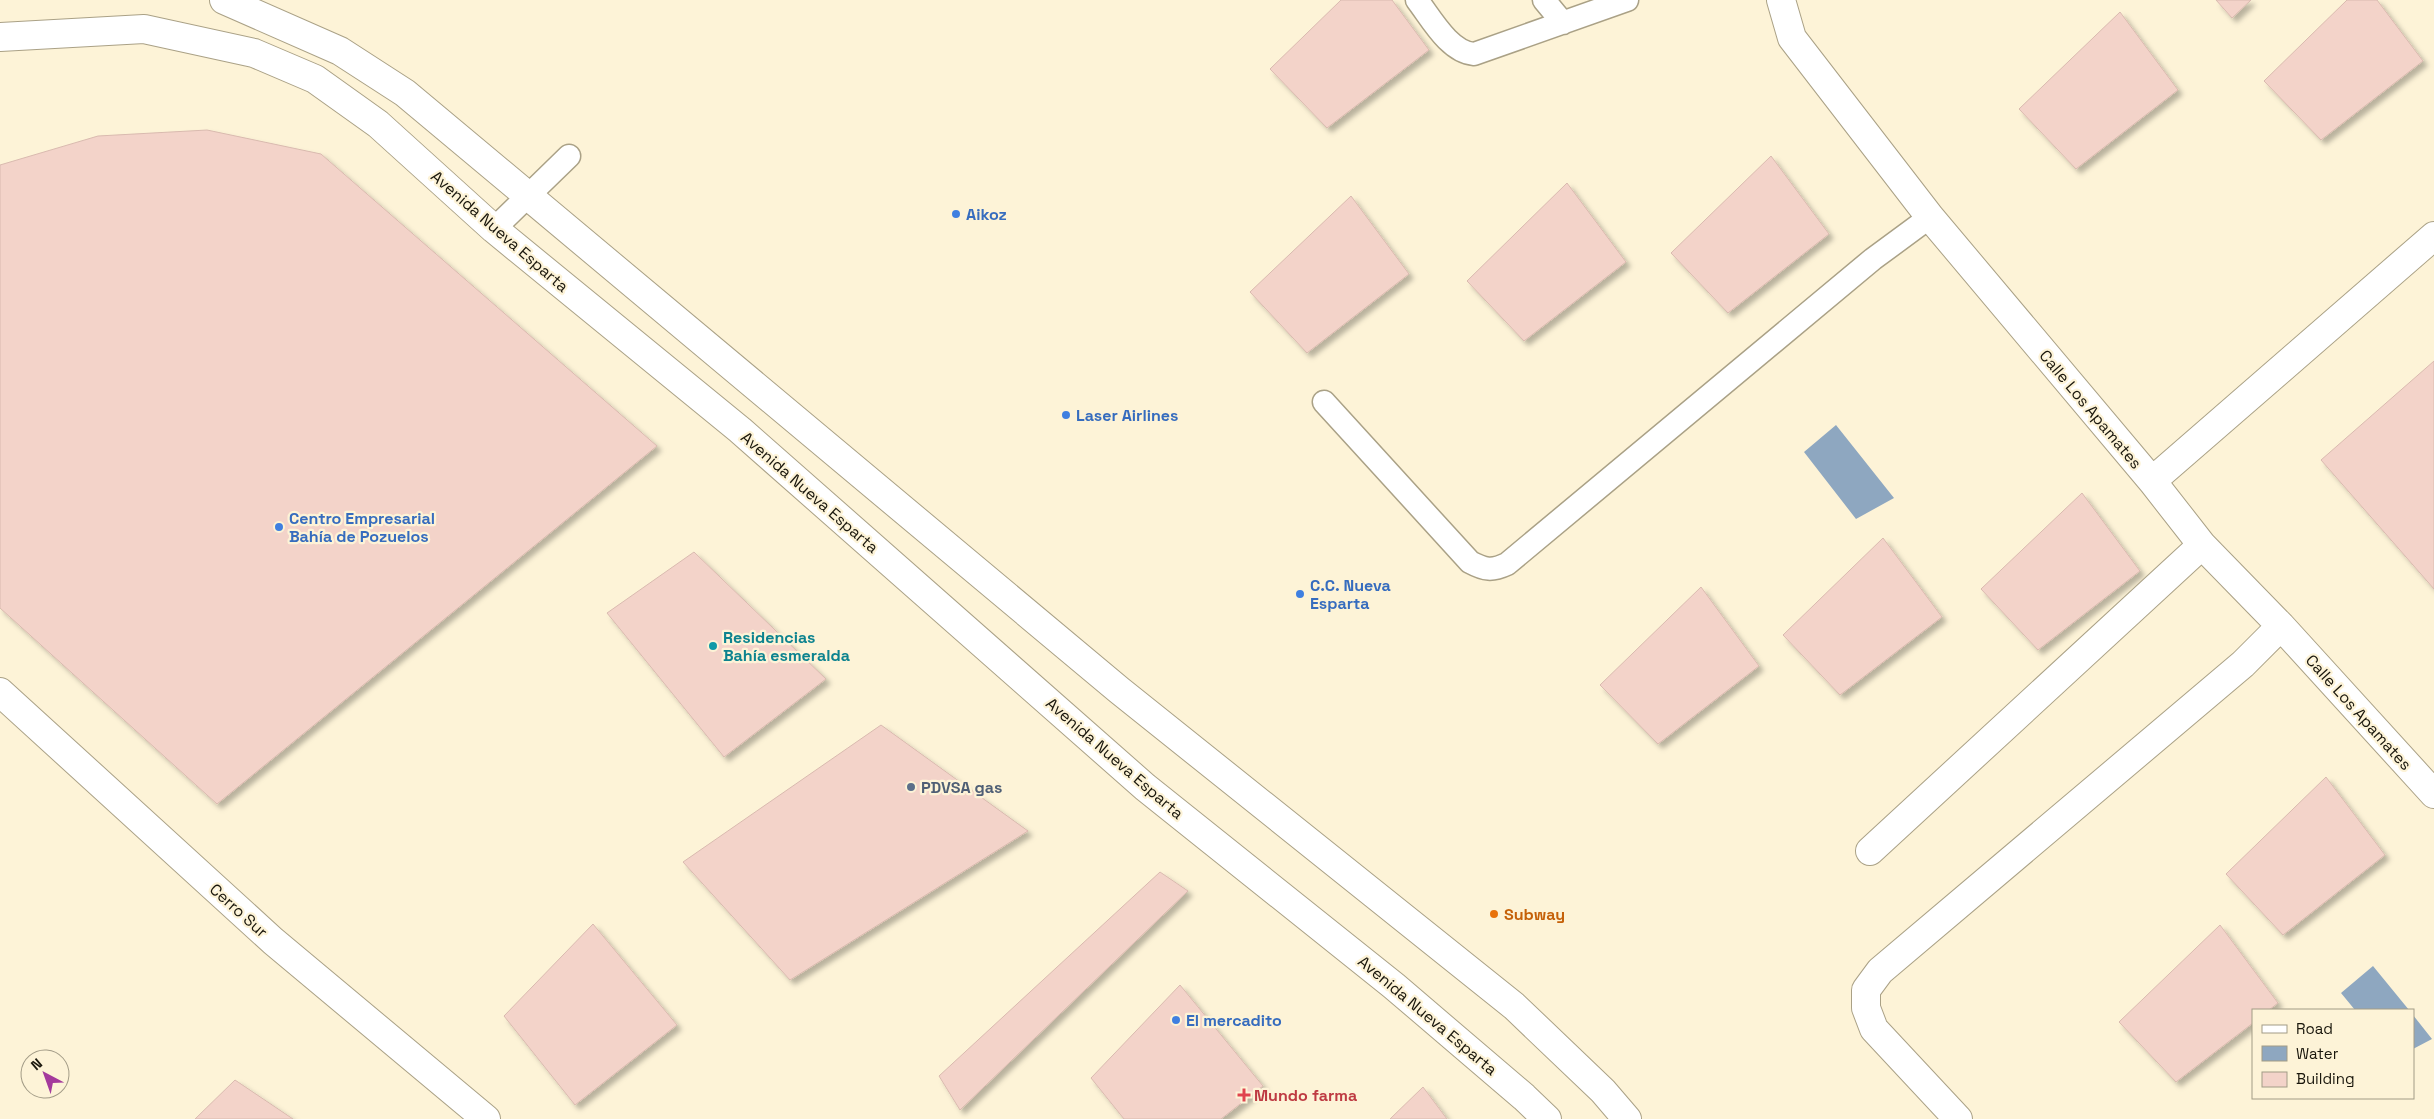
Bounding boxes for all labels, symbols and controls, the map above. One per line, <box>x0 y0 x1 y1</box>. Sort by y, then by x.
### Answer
street label: Avenida Nueva Esparta <box>426 166 573 297</box>
place label: Aikoz <box>966 204 1007 225</box>
marker: Aikoz <box>950 208 962 220</box>
street label: Calle Los Apamates <box>2035 346 2146 473</box>
place label: Laser Airlines <box>1076 405 1178 426</box>
marker: Laser Airlines <box>1060 409 1072 421</box>
street label: Avenida Nueva Esparta <box>736 427 883 558</box>
place label: Centro Empresarial Bahía de Pozuelos <box>289 508 435 547</box>
marker: Centro Empresarial Bahía de Pozuelos <box>273 521 285 533</box>
place label: C.C. Nueva Esparta <box>1310 575 1391 614</box>
marker: C.C. Nueva Esparta <box>1294 588 1306 600</box>
place label: Residencias Bahía esmeralda <box>723 627 850 666</box>
marker: Residencias Bahía esmeralda <box>707 640 719 652</box>
street label: Calle Los Apamates <box>2301 650 2416 775</box>
street label: Avenida Nueva Esparta <box>1041 693 1188 824</box>
place label: PDVSA gas <box>921 777 1002 798</box>
marker: PDVSA gas <box>905 781 917 793</box>
street label: Cerro Sur <box>205 879 272 942</box>
place label: Subway <box>1504 904 1565 925</box>
marker: Subway <box>1488 908 1500 920</box>
street label: Avenida Nueva Esparta <box>1354 951 1502 1080</box>
legend <box>2252 1009 2414 1099</box>
place label: El mercadito <box>1186 1010 1282 1031</box>
marker: El mercadito <box>1170 1014 1182 1026</box>
text: Road <box>2296 1019 2333 1038</box>
text: Water <box>2296 1044 2339 1063</box>
north arrow <box>20 1049 70 1099</box>
text: N <box>27 1054 46 1074</box>
text: Building <box>2296 1069 2355 1088</box>
place label: Mundo farma <box>1254 1085 1357 1106</box>
marker: Mundo farma <box>1238 1089 1250 1101</box>

